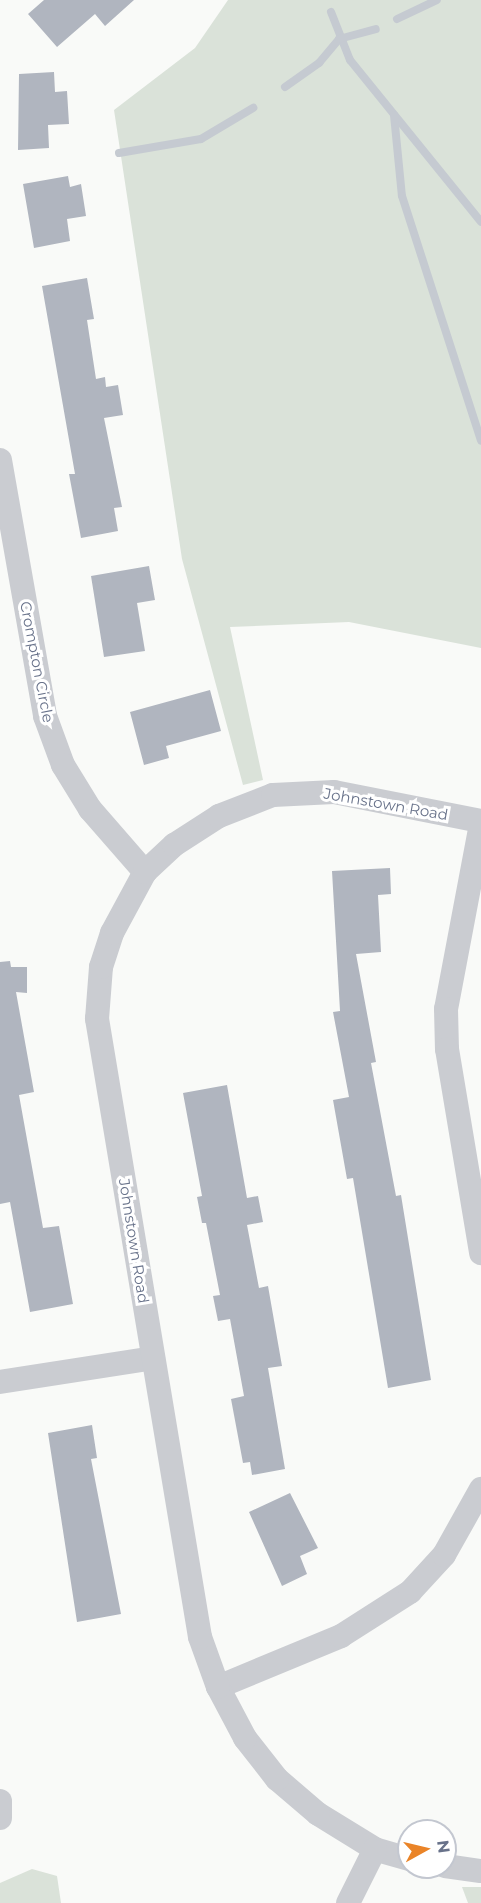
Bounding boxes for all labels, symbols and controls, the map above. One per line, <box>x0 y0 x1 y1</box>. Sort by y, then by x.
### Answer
street label: Crompton Circle <box>16 600 58 724</box>
street label: Johnstown Road <box>322 784 450 824</box>
street label: Johnstown Road <box>115 1177 153 1305</box>
north arrow <box>397 1819 457 1879</box>
text: N <box>433 1839 454 1854</box>

